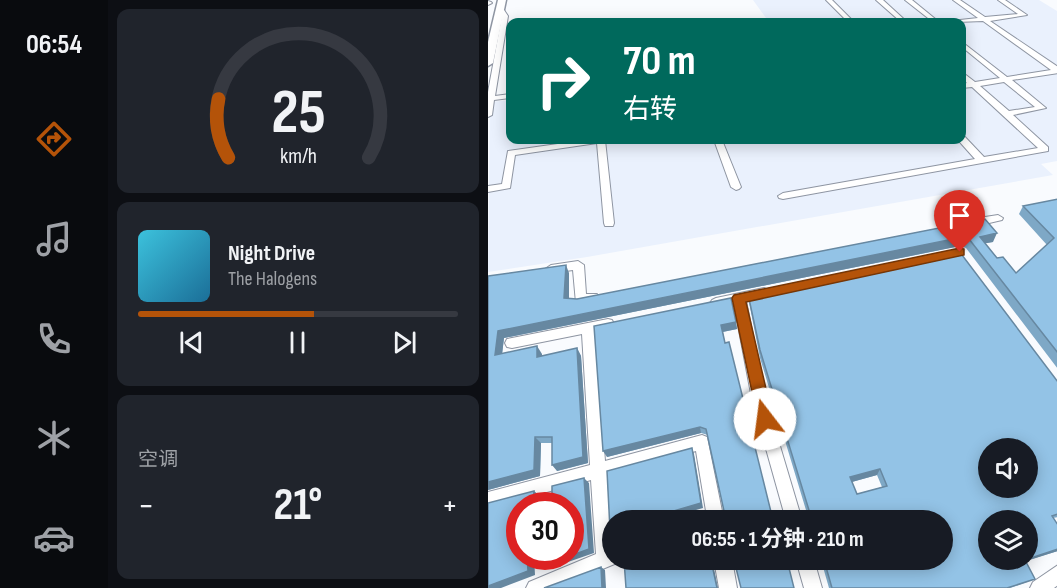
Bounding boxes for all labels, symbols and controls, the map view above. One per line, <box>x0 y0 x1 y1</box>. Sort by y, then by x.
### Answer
text: 06:54 <box>26 29 82 61</box>
text: 70 m <box>623 36 696 87</box>
icon: right <box>524 42 602 120</box>
text: 25 <box>271 76 325 151</box>
text: 右转 <box>623 94 677 126</box>
icon: directions <box>33 118 75 160</box>
text: km/h <box>279 144 317 169</box>
pin <box>934 190 985 252</box>
icon: arrive <box>943 199 976 232</box>
icon: music <box>33 218 75 260</box>
text: Night Drive <box>228 240 315 267</box>
text: The Halogens <box>228 267 317 291</box>
icon: phone <box>33 318 75 360</box>
icon: previous <box>175 326 208 359</box>
icon: pause <box>281 326 314 359</box>
icon: next <box>388 326 421 359</box>
position arrow <box>733 387 797 451</box>
icon: climate <box>33 417 75 459</box>
map controls <box>978 438 1038 570</box>
button: sound <box>978 438 1038 498</box>
text: 空调 <box>138 448 178 472</box>
text: 21° <box>274 478 322 533</box>
text: − <box>138 486 154 526</box>
text: + <box>442 486 458 526</box>
speed limit sign: 30 <box>506 492 584 570</box>
button: layers <box>978 510 1038 570</box>
icon: car <box>33 517 75 559</box>
text: 06:55 · 1 分钟 · 210 m <box>691 526 864 553</box>

